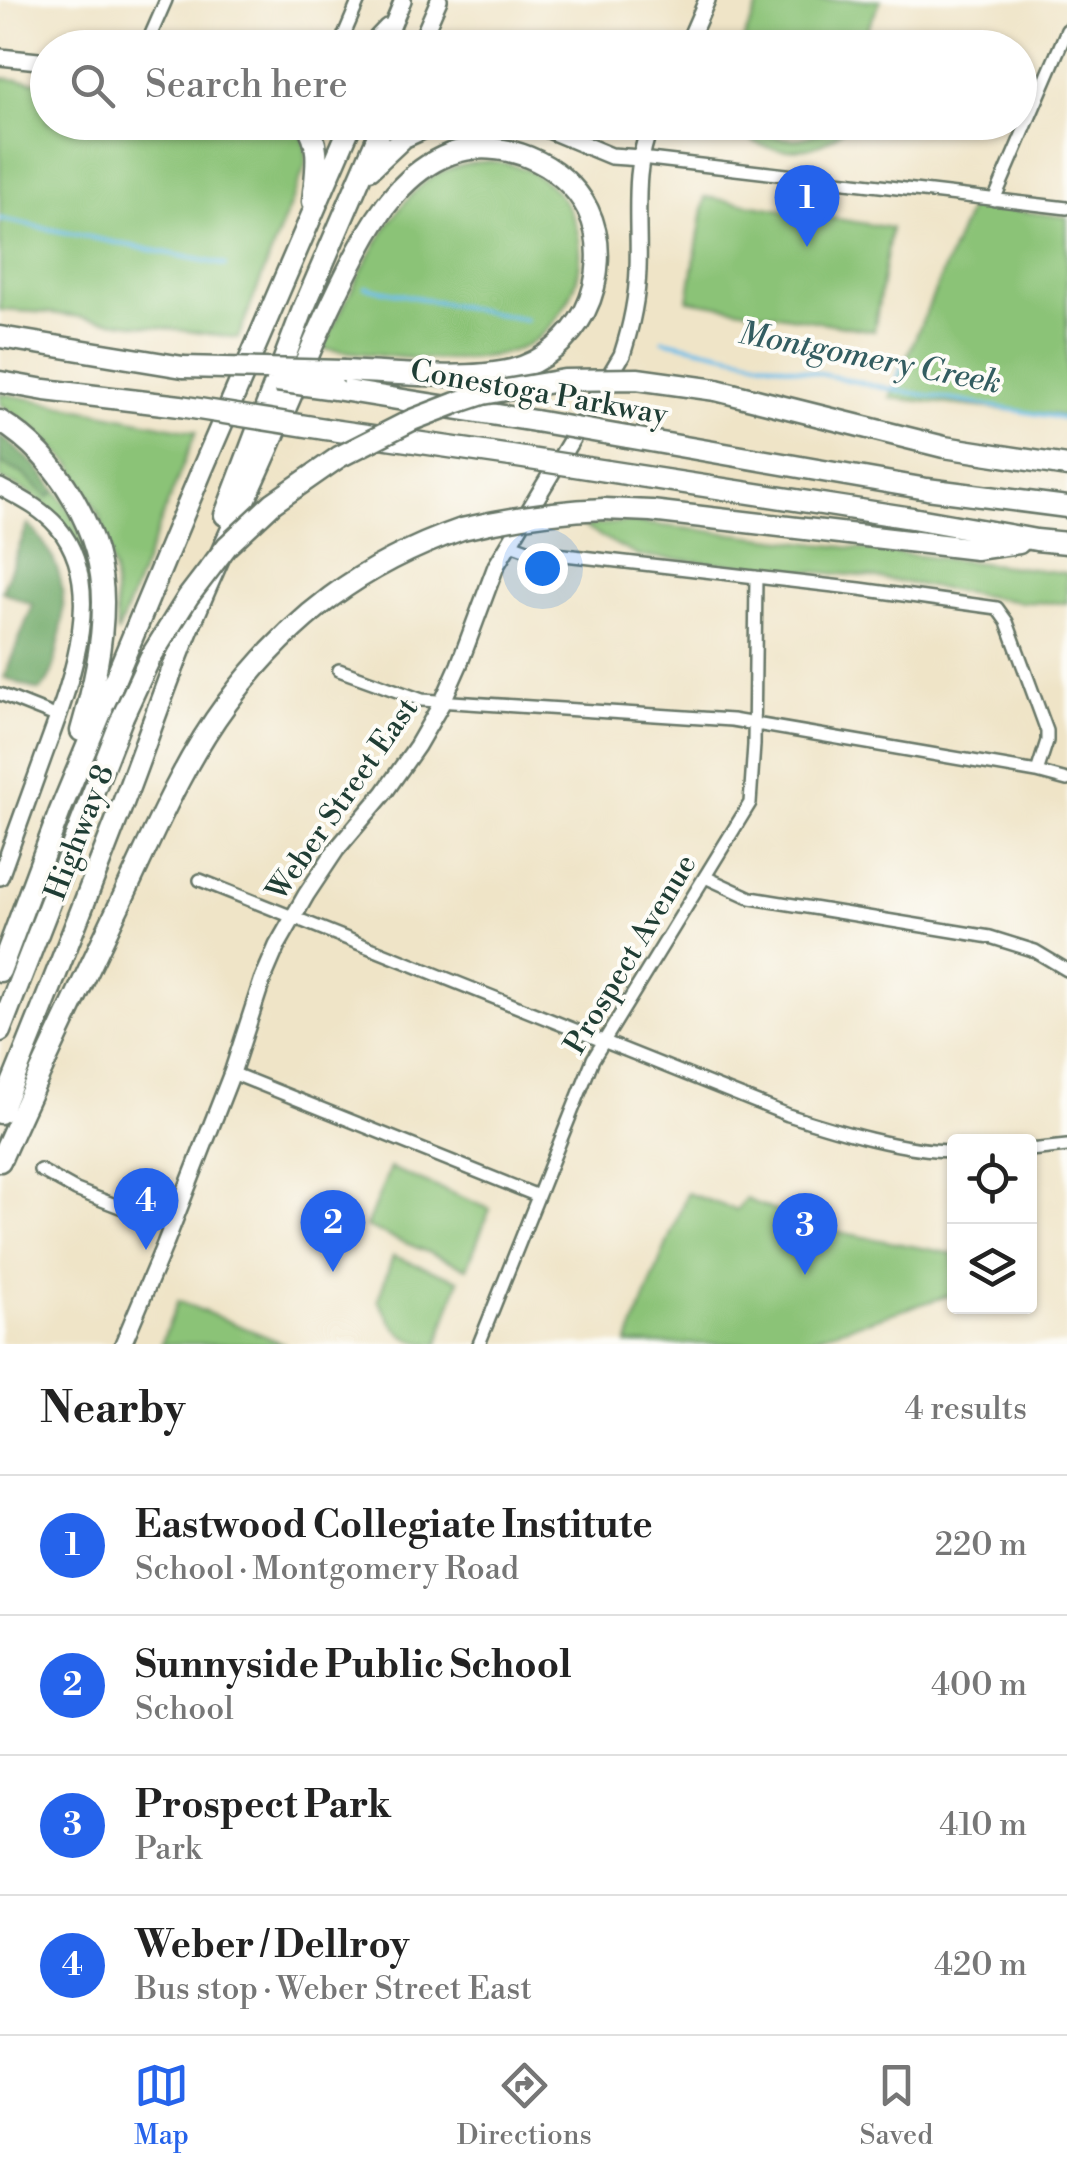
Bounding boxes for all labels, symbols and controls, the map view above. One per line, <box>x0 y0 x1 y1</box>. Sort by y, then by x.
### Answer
search box <box>30 30 1037 140</box>
icon: search <box>65 58 120 113</box>
text: Search here <box>145 62 348 109</box>
pin: 1 <box>774 164 840 247</box>
water label: Montgomery Creek <box>735 313 1004 403</box>
street label: Conestoga Parkway <box>407 352 671 434</box>
your location <box>517 543 568 594</box>
street label: Weber Street East <box>258 690 427 909</box>
street label: Highway 8 <box>37 759 123 906</box>
street label: Prospect Avenue <box>556 848 705 1061</box>
map controls <box>947 1134 1037 1314</box>
button: locate <box>947 1134 1037 1224</box>
pin: 4 <box>114 1168 178 1250</box>
pin: 2 <box>300 1190 366 1272</box>
pin: 3 <box>772 1192 838 1275</box>
button: layers <box>947 1224 1037 1314</box>
text: Nearby <box>40 1383 185 1436</box>
text: 4 results <box>905 1389 1027 1429</box>
text: Eastwood Collegiate Institute <box>135 1502 653 1549</box>
text: 1 <box>65 1525 80 1565</box>
text: 220 m <box>935 1525 1027 1565</box>
text: School · Montgomery Road <box>135 1549 519 1589</box>
text: Sunnyside Public School <box>135 1642 572 1689</box>
text: 2 <box>62 1665 83 1705</box>
text: 400 m <box>931 1665 1027 1705</box>
text: School <box>135 1689 234 1729</box>
text: Prospect Park <box>135 1782 391 1829</box>
text: 3 <box>63 1805 82 1845</box>
text: 410 m <box>939 1805 1027 1845</box>
text: Park <box>135 1829 202 1869</box>
text: Weber / Dellroy <box>135 1922 409 1969</box>
text: 4 <box>62 1945 83 1985</box>
text: 420 m <box>934 1945 1027 1985</box>
text: Bus stop · Weber Street East <box>135 1969 532 2009</box>
tab: Map <box>134 2058 189 2153</box>
tab: Directions <box>457 2058 592 2153</box>
tab: Saved <box>860 2058 933 2153</box>

